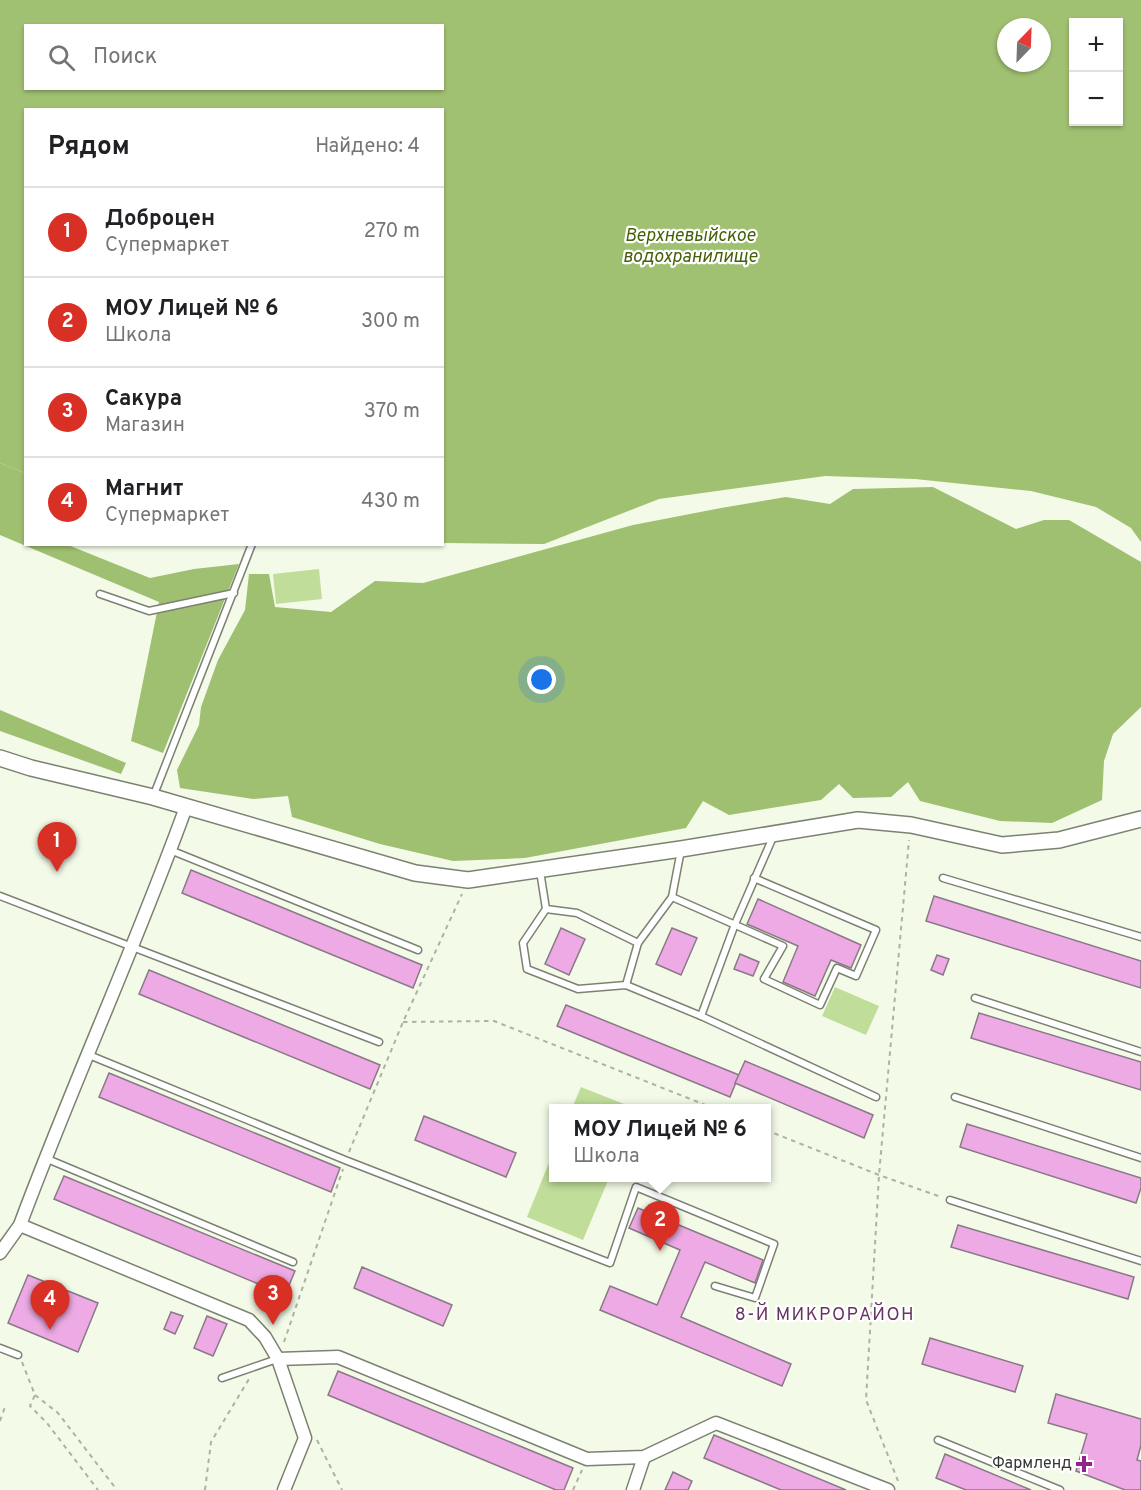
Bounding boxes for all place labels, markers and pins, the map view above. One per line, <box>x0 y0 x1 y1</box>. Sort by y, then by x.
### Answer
pin: 1 <box>38 822 76 872</box>
pin: 2 <box>640 1202 680 1251</box>
pin: 3 <box>254 1276 292 1325</box>
pin: 4 <box>31 1280 70 1330</box>
place label: Фармленд <box>992 1454 1072 1474</box>
marker: Фармленд <box>1077 1457 1091 1471</box>

